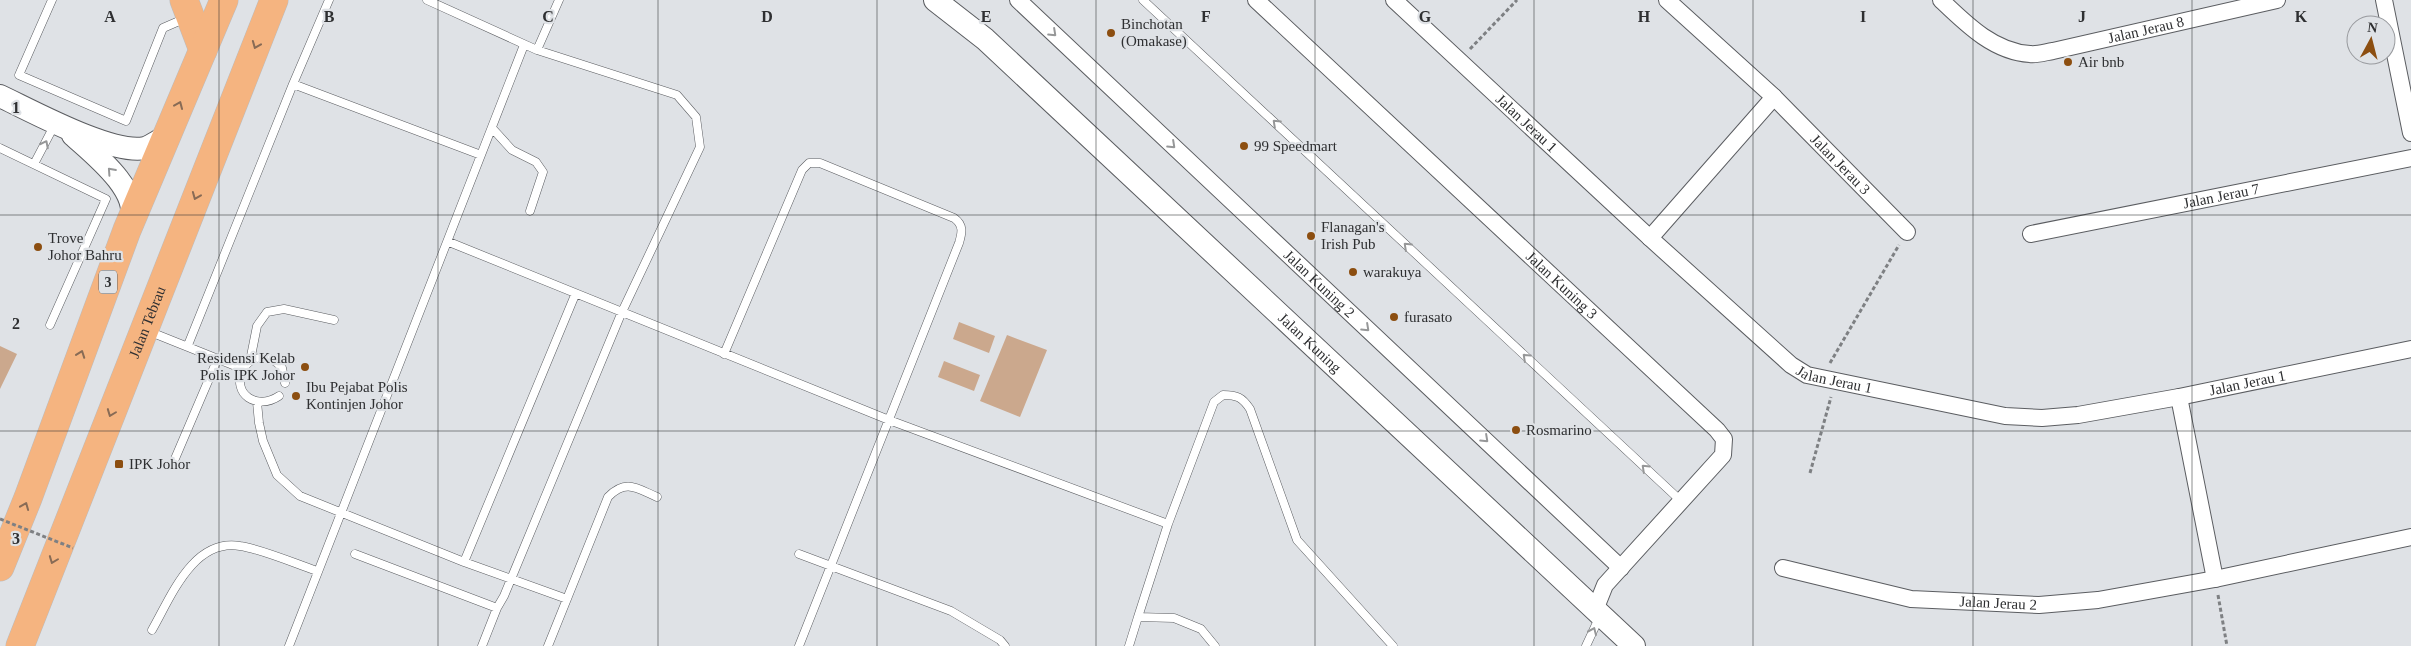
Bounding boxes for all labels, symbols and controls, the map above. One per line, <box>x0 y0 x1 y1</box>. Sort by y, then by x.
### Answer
text: A <box>104 8 116 25</box>
text: B <box>324 8 335 25</box>
text: C <box>542 8 554 25</box>
text: D <box>761 8 773 25</box>
text: E <box>981 8 991 25</box>
text: F <box>1201 8 1211 25</box>
text: G <box>1419 8 1432 25</box>
text: H <box>1638 8 1651 25</box>
text: I <box>1860 8 1866 25</box>
text: J <box>2078 8 2086 25</box>
text: K <box>2295 8 2308 25</box>
street label: Jalan Jerau 8 <box>2106 13 2186 46</box>
north arrow <box>2346 15 2396 65</box>
place label: Binchotan (Omakase) <box>1121 16 1187 50</box>
text: N <box>2367 20 2378 36</box>
one-way arrow <box>1048 27 1057 36</box>
marker: Binchotan (Omakase) <box>1105 27 1117 39</box>
one-way arrow <box>252 40 262 49</box>
place label: Air bnb <box>2078 54 2124 70</box>
marker: Air bnb <box>2062 56 2074 68</box>
street label: Jalan Jerau 1 <box>1493 91 1560 156</box>
text: 1 <box>12 99 20 116</box>
one-way arrow <box>173 101 184 110</box>
one-way arrow <box>1272 120 1281 129</box>
street label: Jalan Jerau 3 <box>1807 131 1873 198</box>
place label: 99 Speedmart <box>1254 138 1338 154</box>
one-way arrow <box>1166 139 1175 148</box>
one-way arrow <box>39 140 49 149</box>
marker: 99 Speedmart <box>1238 140 1250 152</box>
one-way arrow <box>108 168 117 177</box>
street label: Jalan Jerau 7 <box>2182 180 2261 211</box>
one-way arrow <box>192 192 202 200</box>
place label: Flanagan's Irish Pub <box>1321 219 1385 252</box>
place label: Trove Johor Bahru <box>48 230 122 263</box>
marker: Flanagan's Irish Pub <box>1305 230 1317 242</box>
marker: Trove Johor Bahru <box>32 241 44 253</box>
one-way arrow <box>1404 243 1413 252</box>
street label: Jalan Kuning 2 <box>1281 247 1358 321</box>
street label: Jalan Kuning 3 <box>1523 248 1600 322</box>
place label: warakuya <box>1363 264 1422 280</box>
marker: warakuya <box>1347 266 1359 278</box>
road number: 3 <box>99 270 117 294</box>
street label: Jalan Tebrau <box>126 283 169 360</box>
place label: furasato <box>1404 309 1452 325</box>
street label: Jalan Kuning <box>1275 310 1345 376</box>
marker: furasato <box>1388 311 1400 323</box>
text: 2 <box>12 315 20 332</box>
one-way arrow <box>1361 322 1370 331</box>
one-way arrow <box>76 350 86 358</box>
place label: Residensi Kelab Polis IPK Johor <box>197 350 295 383</box>
one-way arrow <box>1523 354 1532 363</box>
marker: Residensi Kelab Polis IPK Johor <box>299 361 311 373</box>
street label: Jalan Jerau 1 <box>1793 362 1874 396</box>
street label: Jalan Jerau 1 <box>2208 367 2287 399</box>
place label: Ibu Pejabat Polis Kontinjen Johor <box>306 379 408 412</box>
marker: Ibu Pejabat Polis Kontinjen Johor <box>290 390 302 402</box>
one-way arrow <box>107 408 117 417</box>
place label: Rosmarino <box>1526 422 1592 438</box>
marker: Rosmarino <box>1510 424 1522 436</box>
one-way arrow <box>1479 434 1488 443</box>
place label: IPK Johor <box>129 456 190 472</box>
marker: IPK Johor <box>113 458 125 470</box>
one-way arrow <box>1642 464 1651 473</box>
one-way arrow <box>19 502 29 511</box>
text: 3 <box>12 530 20 547</box>
one-way arrow <box>49 555 60 564</box>
street label: Jalan Jerau 2 <box>1959 593 2037 613</box>
one-way arrow <box>1587 627 1598 636</box>

